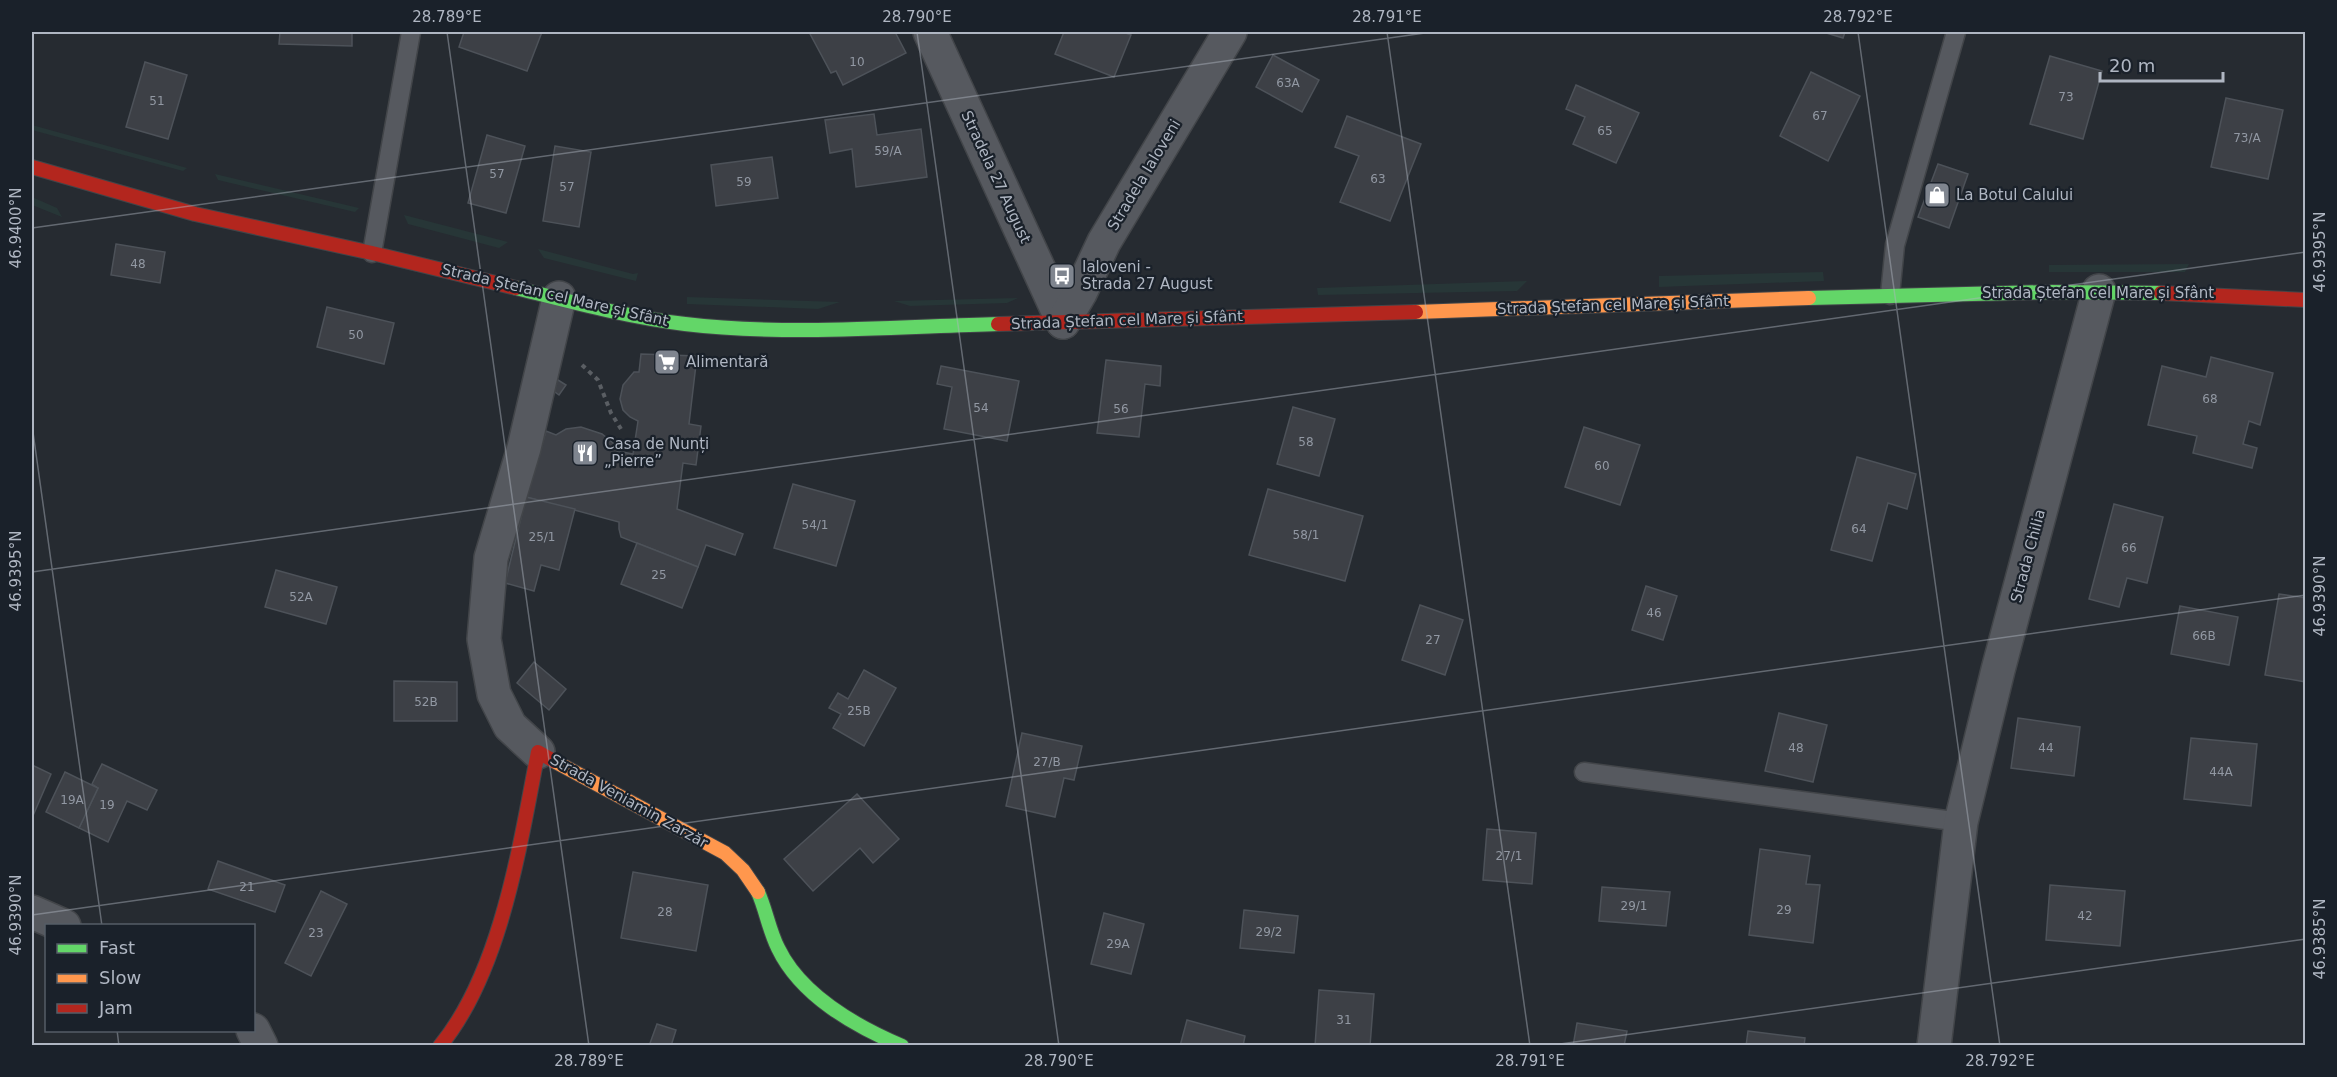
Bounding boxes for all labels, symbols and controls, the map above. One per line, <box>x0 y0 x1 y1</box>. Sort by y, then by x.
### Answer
text: 28.789°E <box>412 8 482 26</box>
text: 28.790°E <box>882 8 952 26</box>
text: 28.791°E <box>1352 8 1422 26</box>
text: 28.792°E <box>1823 8 1893 26</box>
scale bar <box>2100 45 2223 83</box>
house number: 10 <box>849 55 865 69</box>
text: 20 m <box>2109 55 2155 76</box>
house number: 63A <box>1276 76 1301 90</box>
house number: 73 <box>2058 90 2074 104</box>
house number: 51 <box>149 94 165 108</box>
street label: Stradela 27 August <box>957 108 1035 246</box>
house number: 67 <box>1812 109 1828 123</box>
street label: Stradela Ialoveni <box>1104 116 1184 234</box>
house number: 65 <box>1597 124 1613 138</box>
house number: 73/A <box>2233 131 2262 145</box>
house number: 59/A <box>874 144 903 158</box>
house number: 57 <box>489 167 505 181</box>
house number: 63 <box>1370 172 1386 186</box>
house number: 59 <box>736 175 752 189</box>
house number: 57 <box>559 180 575 194</box>
shop icon: La Botul Calului <box>1922 180 1952 210</box>
place label: La Botul Calului <box>1956 186 2073 204</box>
text: 46.9400°N <box>7 188 25 268</box>
text: 46.9395°N <box>2311 212 2329 292</box>
house number: 48 <box>130 257 146 271</box>
place label: Ialoveni - Strada 27 August <box>1082 258 1213 293</box>
street label: Strada Ștefan cel Mare și Sfânt <box>440 260 670 330</box>
bus stop icon: Ialoveni - Strada 27 August <box>1047 261 1077 291</box>
street label: Strada Ștefan cel Mare și Sfânt <box>1982 284 2214 302</box>
street label: Strada Ștefan cel Mare și Sfânt <box>1497 292 1729 318</box>
street label: Strada Ștefan cel Mare și Sfânt <box>1011 307 1243 333</box>
house number: 50 <box>348 328 364 342</box>
supermarket icon: Alimentară <box>652 347 682 377</box>
place label: Alimentară <box>686 353 768 371</box>
house number: 68 <box>2202 392 2218 406</box>
house number: 54 <box>973 401 989 415</box>
house number: 56 <box>1113 402 1129 416</box>
place label: Casa de Nunți „Pierre” <box>604 435 709 470</box>
house number: 58 <box>1298 435 1314 449</box>
restaurant icon: Casa de Nunți „Pierre” <box>570 438 600 468</box>
house number: 60 <box>1594 459 1610 473</box>
street label: Strada Chilia <box>2007 507 2049 605</box>
house number: 54/1 <box>802 518 828 532</box>
house number: 64 <box>1851 522 1867 536</box>
house number: 58/1 <box>1293 528 1319 542</box>
house number: 25/1 <box>529 530 555 544</box>
text: 46.9395°N <box>7 531 25 611</box>
house number: 66 <box>2121 541 2137 555</box>
text: 46.9390°N <box>2311 556 2329 636</box>
house number: 25 <box>651 568 667 582</box>
house number: 52A <box>289 590 314 604</box>
house number: 46 <box>1646 606 1662 620</box>
house number: 66B <box>2192 629 2216 643</box>
house number: 27 <box>1425 633 1441 647</box>
house number: 52B <box>414 695 438 709</box>
house number: 25B <box>847 704 871 718</box>
house number: 48 <box>1788 741 1804 755</box>
house number: 44 <box>2038 741 2054 755</box>
street label: Strada Veniamin Zarzăr <box>547 750 712 852</box>
house number: 27/B <box>1033 755 1061 769</box>
house number: 44A <box>2209 765 2234 779</box>
house number: 19A <box>60 793 85 807</box>
house number: 19 <box>99 798 115 812</box>
house number: 27/1 <box>1496 849 1522 863</box>
text: 46.9390°N <box>7 875 25 955</box>
house number: 21 <box>239 880 255 894</box>
house number: 29/1 <box>1621 899 1647 913</box>
text: 46.9385°N <box>2311 899 2329 979</box>
house number: 29 <box>1776 903 1792 917</box>
house number: 28 <box>657 905 673 919</box>
house number: 42 <box>2077 909 2093 923</box>
legend <box>45 924 255 1032</box>
house number: 29/2 <box>1256 925 1282 939</box>
house number: 23 <box>308 926 324 940</box>
text: Fast <box>99 937 135 958</box>
house number: 29A <box>1106 937 1131 951</box>
text: Slow <box>99 967 141 988</box>
text: Jam <box>98 997 133 1018</box>
house number: 31 <box>1336 1013 1352 1027</box>
text: 28.789°E <box>554 1052 624 1070</box>
text: 28.790°E <box>1024 1052 1094 1070</box>
text: 28.791°E <box>1495 1052 1565 1070</box>
text: 28.792°E <box>1965 1052 2035 1070</box>

